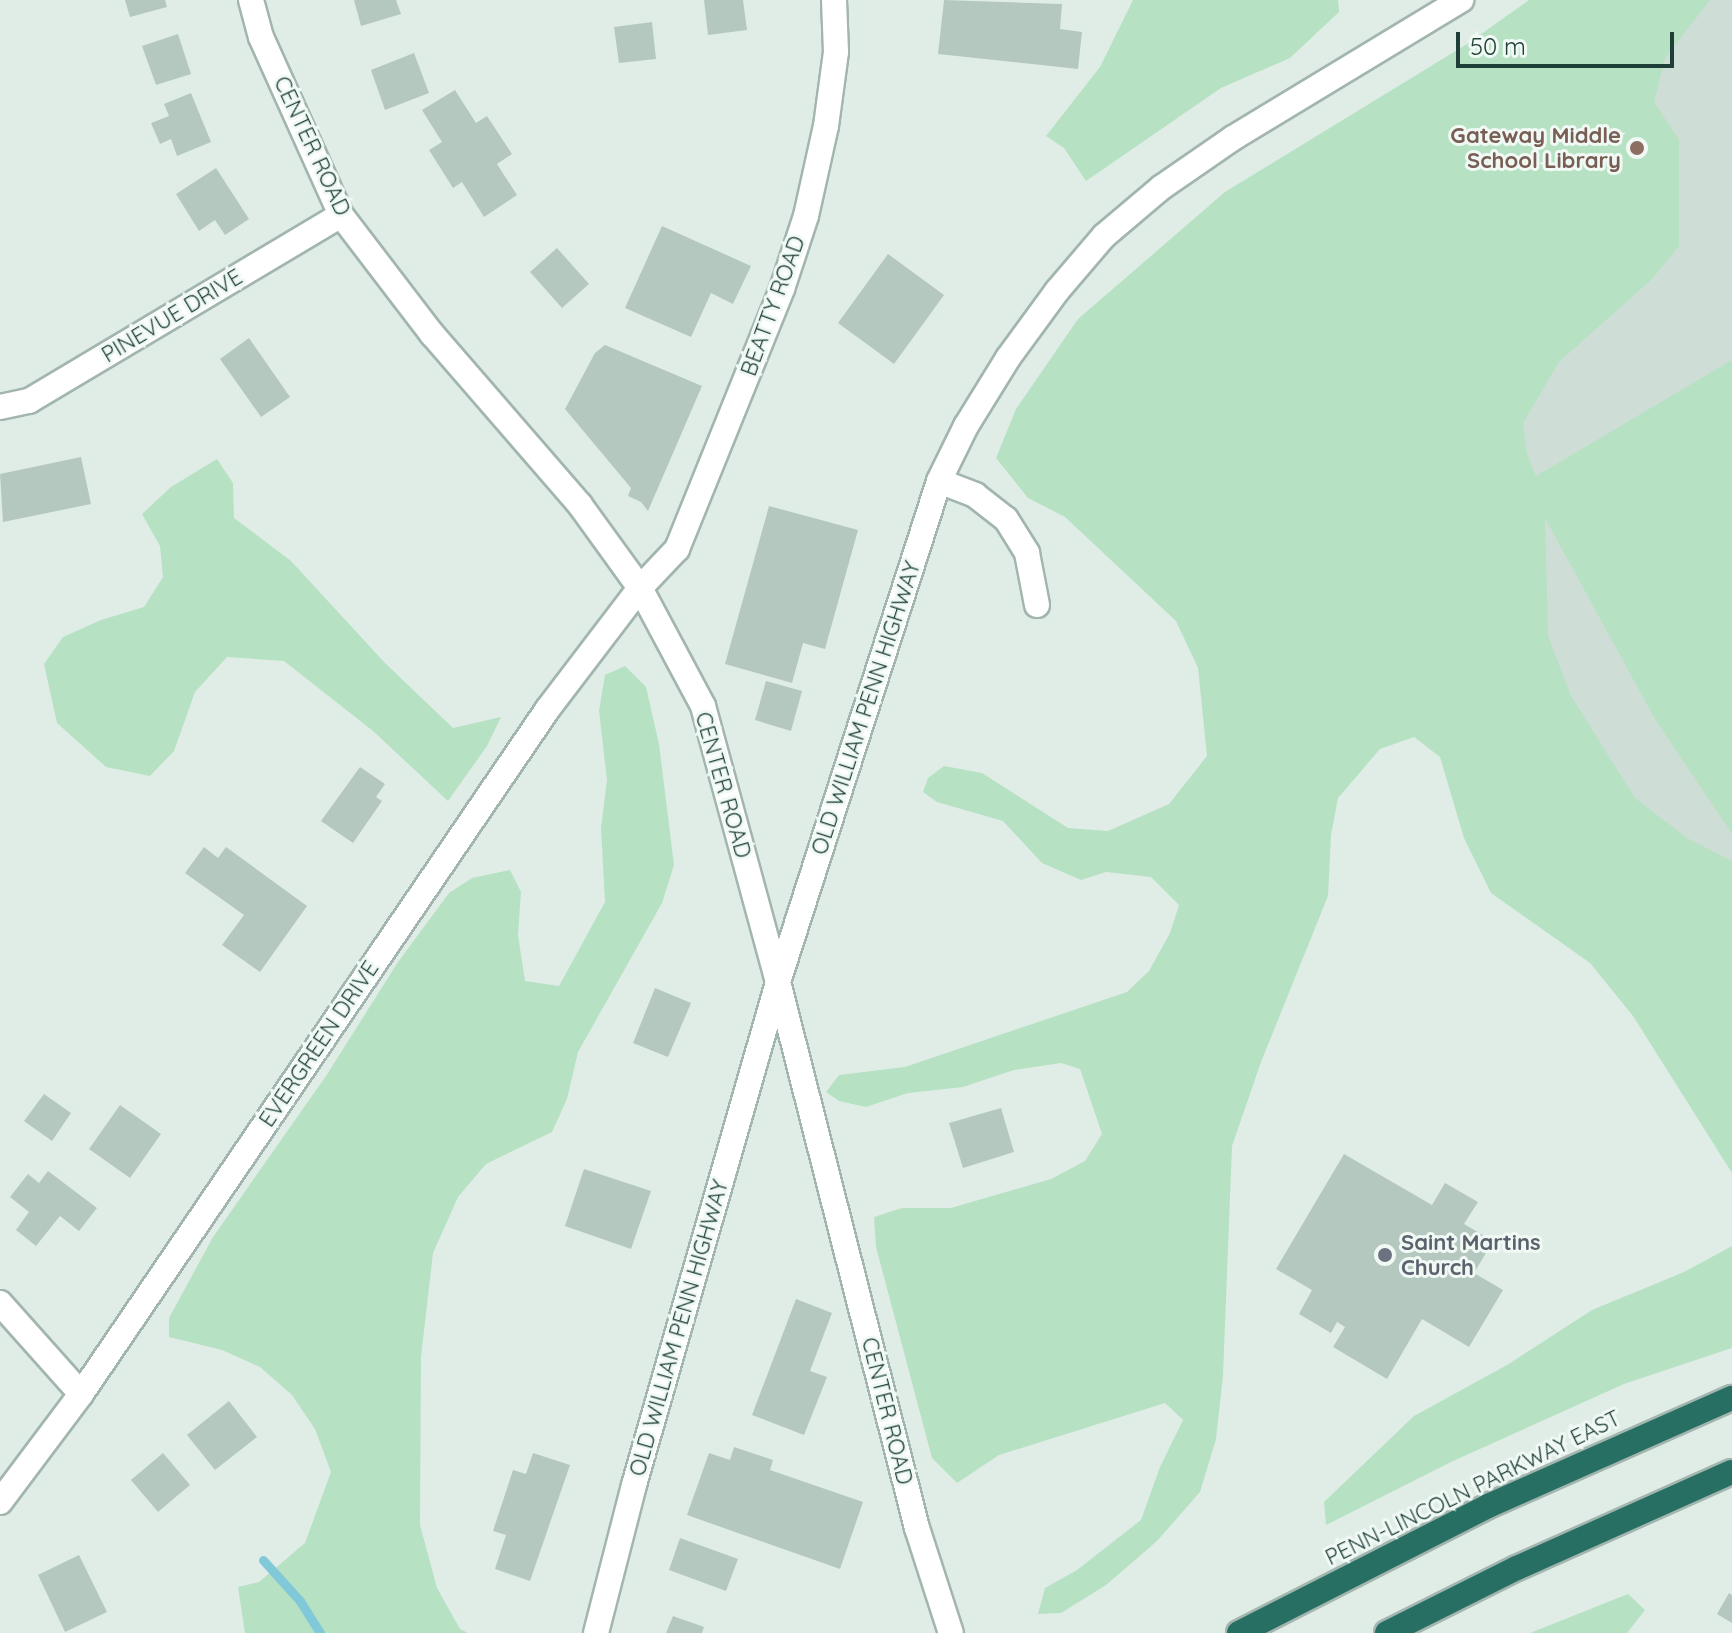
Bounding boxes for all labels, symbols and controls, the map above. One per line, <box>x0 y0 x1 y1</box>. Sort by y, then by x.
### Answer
scale bar <box>1460 16 1678 66</box>
text: 50 m <box>1470 31 1526 61</box>
street label: CENTER ROAD <box>268 72 356 220</box>
place label: Gateway Middle School Library <box>1450 122 1621 174</box>
marker: Gateway Middle School Library <box>1628 139 1646 157</box>
street label: BEATTY ROAD <box>735 232 811 380</box>
street label: PINEVUE DRIVE <box>97 264 247 368</box>
street label: OLD WILLIAM PENN HIGHWAY <box>806 558 926 858</box>
street label: CENTER ROAD <box>690 709 756 861</box>
street label: EVERGREEN DRIVE <box>254 956 384 1132</box>
street label: OLD WILLIAM PENN HIGHWAY <box>624 1177 734 1479</box>
place label: Saint Martins Church <box>1401 1229 1541 1280</box>
marker: Saint Martins Church <box>1376 1246 1394 1264</box>
street label: CENTER ROAD <box>856 1335 918 1487</box>
street label: PENN-LINCOLN PARKWAY EAST <box>1321 1405 1625 1571</box>

